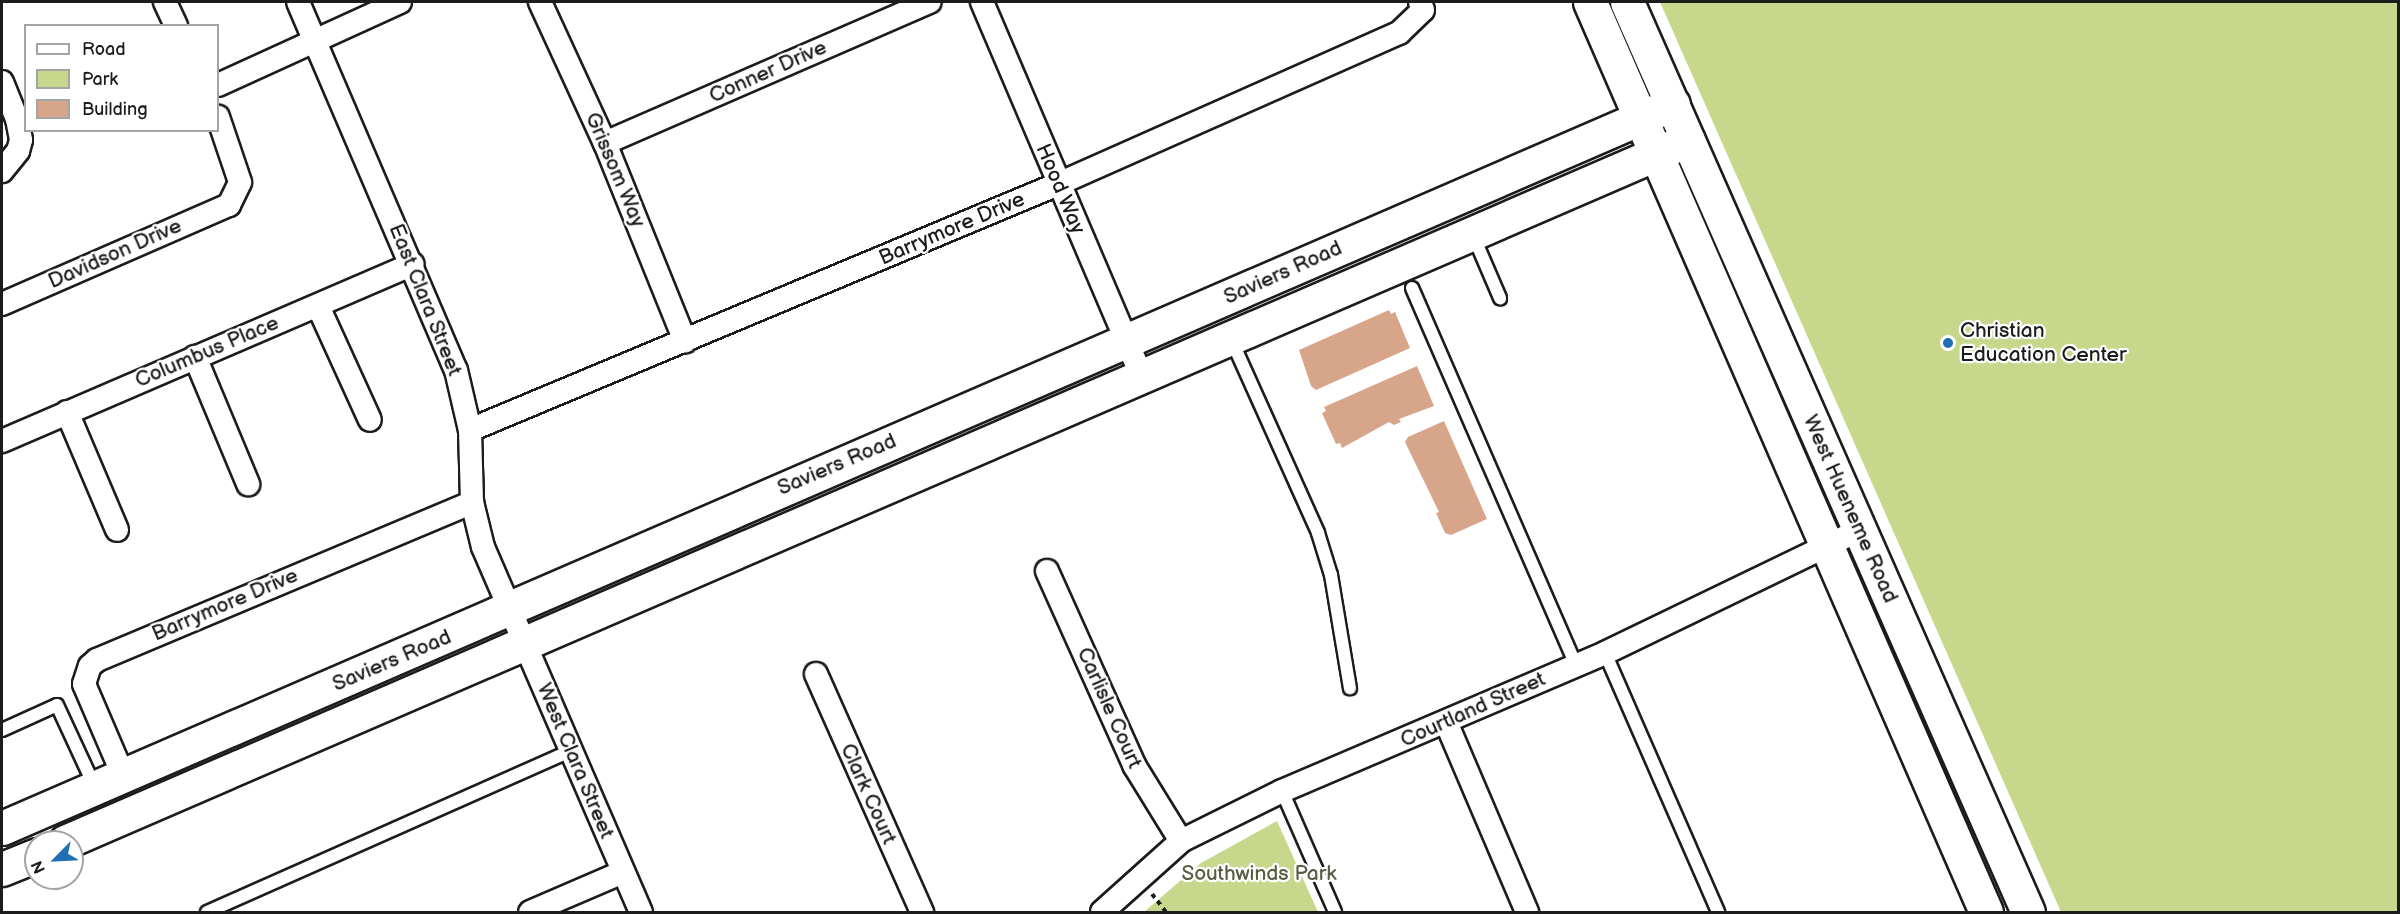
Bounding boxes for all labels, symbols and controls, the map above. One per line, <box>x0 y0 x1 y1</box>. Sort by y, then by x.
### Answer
legend <box>24 24 219 132</box>
street label: Conner Drive <box>705 35 831 109</box>
text: Road <box>82 39 126 60</box>
text: Park <box>82 69 118 90</box>
text: Building <box>82 99 148 120</box>
street label: Grissom Way <box>579 108 651 232</box>
street label: Hood Way <box>1030 140 1090 238</box>
street label: Barrymore Drive <box>875 187 1029 271</box>
street label: Davidson Drive <box>44 213 186 295</box>
street label: East Clara Street <box>383 220 467 380</box>
street label: Saviers Road <box>1220 236 1346 310</box>
street label: Columbus Place <box>131 310 283 394</box>
place label: Christian Education Center <box>1960 318 2127 368</box>
marker: Christian Education Center <box>1941 336 1955 350</box>
street label: West Hueneme Road <box>1797 411 1903 607</box>
street label: Saviers Road <box>774 429 900 501</box>
street label: Barrymore Drive <box>148 563 302 647</box>
street label: Saviers Road <box>329 625 455 697</box>
street label: Carlisle Court <box>1071 644 1147 772</box>
street label: Courtland Street <box>1397 667 1549 753</box>
street label: West Clara Street <box>531 679 619 843</box>
street label: Clark Court <box>835 740 901 848</box>
north arrow <box>24 830 84 890</box>
text: N <box>28 857 50 876</box>
park label: Southwinds Park <box>1181 861 1337 887</box>

